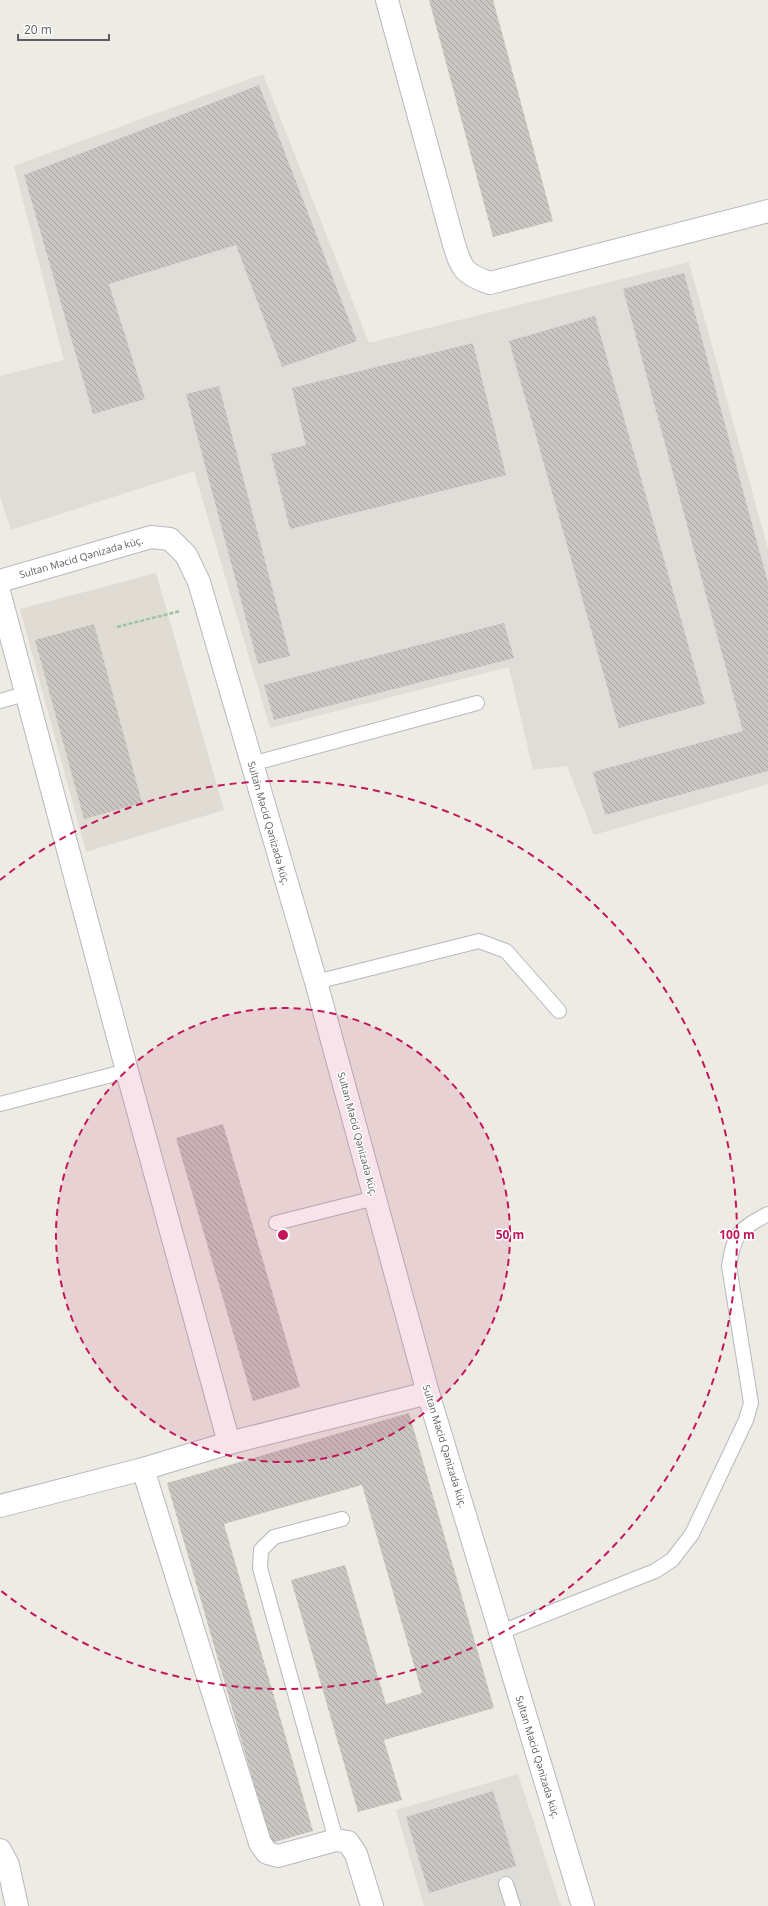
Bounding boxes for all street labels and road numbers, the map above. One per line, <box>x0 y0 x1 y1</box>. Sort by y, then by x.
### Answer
street label: Sultan Məcid Qənizadə küç. <box>18 533 144 581</box>
street label: Sultan Məcid Qənizadə küç. <box>245 760 293 886</box>
street label: Sultan Məcid Qənizadə küç. <box>335 1070 381 1198</box>
street label: Sultan Məcid Qənizadə küç. <box>420 1383 470 1509</box>
street label: Sultan Məcid Qənizadə küç. <box>513 1694 563 1820</box>

